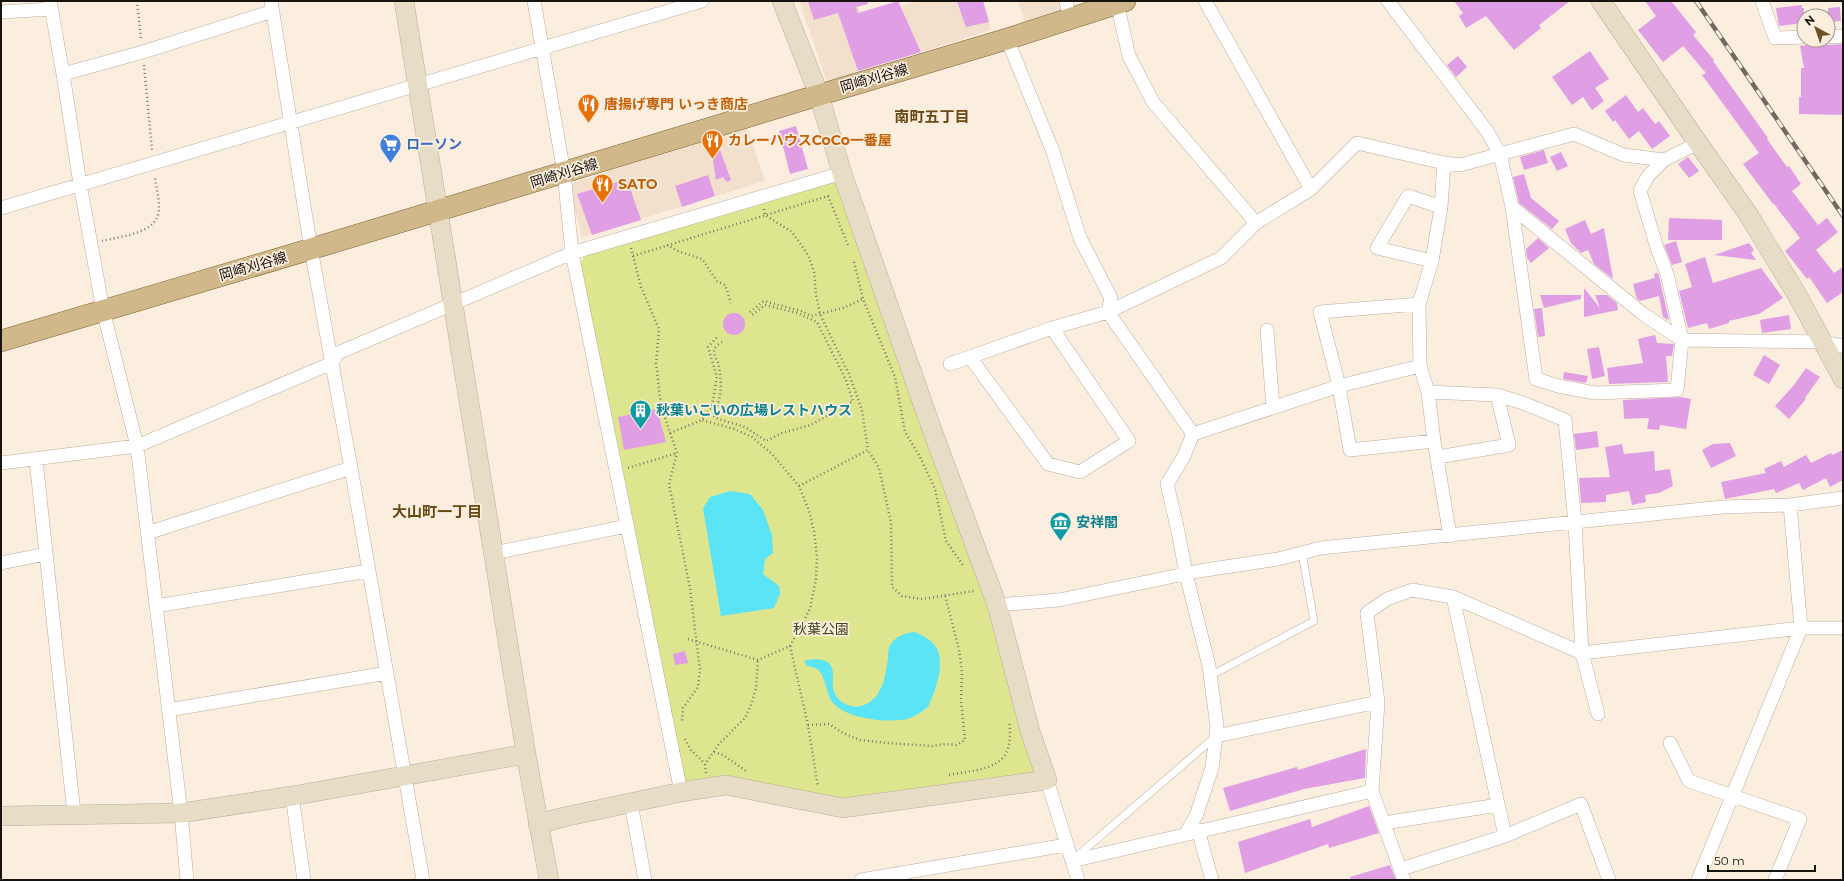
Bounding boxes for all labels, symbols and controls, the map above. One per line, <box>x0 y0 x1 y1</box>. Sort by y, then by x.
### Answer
north arrow <box>1796 8 1836 48</box>
text: N <box>1802 12 1817 29</box>
street label: 岡崎刈谷線 <box>838 60 910 96</box>
restaurant icon: 唐揚げ専門 いっき商店 <box>575 91 601 124</box>
place label: 唐揚げ専門 いっき商店 <box>604 95 748 113</box>
district label: 南町五丁目 <box>894 107 970 126</box>
restaurant icon: カレーハウスCoCo一番屋 <box>700 127 726 160</box>
supermarket icon: ローソン <box>377 131 403 164</box>
place label: カレーハウスCoCo一番屋 <box>728 131 892 149</box>
place label: ローソン <box>406 135 462 153</box>
street label: 岡崎刈谷線 <box>528 154 600 192</box>
restaurant icon: SATO <box>589 171 615 204</box>
place label: SATO <box>618 175 658 193</box>
street label: 岡崎刈谷線 <box>217 248 289 284</box>
building icon: 秋葉いこいの広場レストハウス <box>628 397 654 430</box>
place label: 秋葉いこいの広場レストハウス <box>656 401 852 419</box>
district label: 大山町一丁目 <box>392 502 482 521</box>
museum icon: 安祥閣 <box>1048 509 1074 542</box>
place label: 安祥閣 <box>1076 513 1118 531</box>
park label: 秋葉公園 <box>793 620 849 638</box>
scale bar <box>1708 847 1815 873</box>
text: 50 m <box>1714 853 1745 868</box>

